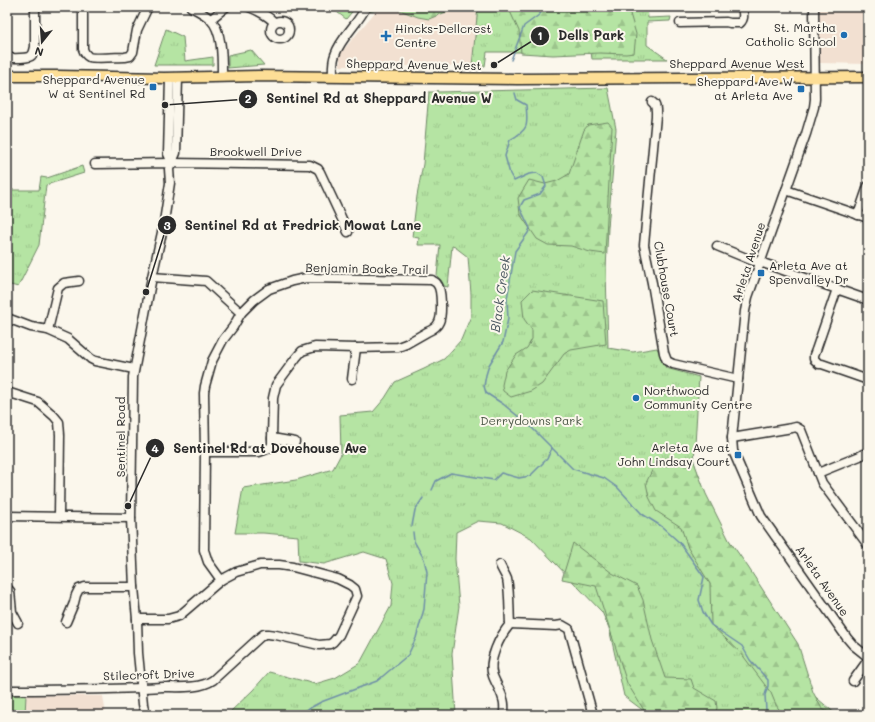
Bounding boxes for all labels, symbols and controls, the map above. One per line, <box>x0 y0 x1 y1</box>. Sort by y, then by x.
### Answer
place label: St. Martha Catholic School <box>745 19 836 49</box>
place label: Hincks-Dellcrest Centre <box>395 20 492 50</box>
north arrow <box>22 22 62 62</box>
callout: Dells Park <box>530 23 632 48</box>
text: Dells Park <box>558 26 624 43</box>
text: 1 <box>537 27 543 43</box>
marker: Hincks-Dellcrest Centre <box>380 30 392 42</box>
marker: St. Martha Catholic School <box>839 30 849 40</box>
text: N <box>33 44 45 60</box>
street label: Sheppard Avenue West <box>346 55 482 73</box>
street label: Sheppard Avenue West <box>669 55 805 71</box>
place label: Sheppard Avenue W at Sentinel Rd <box>43 71 145 101</box>
place label: Sheppard Ave W at Arleta Ave <box>697 73 793 103</box>
marker: Sheppard Avenue W at Sentinel Rd <box>148 82 158 92</box>
marker: Sheppard Ave W at Arleta Ave <box>796 84 806 94</box>
callout: Sentinel Rd at Sheppard Avenue W <box>238 86 499 111</box>
text: Sentinel Rd at Sheppard Avenue W <box>266 89 492 106</box>
text: 2 <box>245 90 252 106</box>
street label: Brookwell Drive <box>210 143 302 159</box>
callout: Sentinel Rd at Fredrick Mowat Lane <box>157 213 429 238</box>
text: Sentinel Rd at Fredrick Mowat Lane <box>185 216 422 233</box>
text: 3 <box>163 217 171 233</box>
street label: Arleta Avenue <box>728 220 768 304</box>
street label: Clubhouse Court <box>651 240 683 338</box>
water label: Black Creek <box>486 254 513 333</box>
place label: Arleta Ave at Spenvalley Dr <box>769 257 849 287</box>
street label: Benjamin Boake Trail <box>305 259 429 277</box>
marker: Arleta Ave at Spenvalley Dr <box>756 268 766 278</box>
place label: Northwood Community Centre <box>644 382 752 412</box>
marker: Northwood Community Centre <box>631 393 641 403</box>
street label: Sentinel Road <box>112 396 128 477</box>
park label: Derrydowns Park <box>480 412 582 428</box>
callout: Sentinel Rd at Dovehouse Ave <box>145 436 375 461</box>
text: Sentinel Rd at Dovehouse Ave <box>173 439 367 456</box>
place label: Arleta Ave at John Lindsay Court <box>618 439 730 469</box>
text: 4 <box>151 440 159 456</box>
marker: Arleta Ave at John Lindsay Court <box>733 450 743 460</box>
street label: Arleta Avenue <box>792 542 853 619</box>
street label: Stilecroft Drive <box>103 664 195 684</box>

